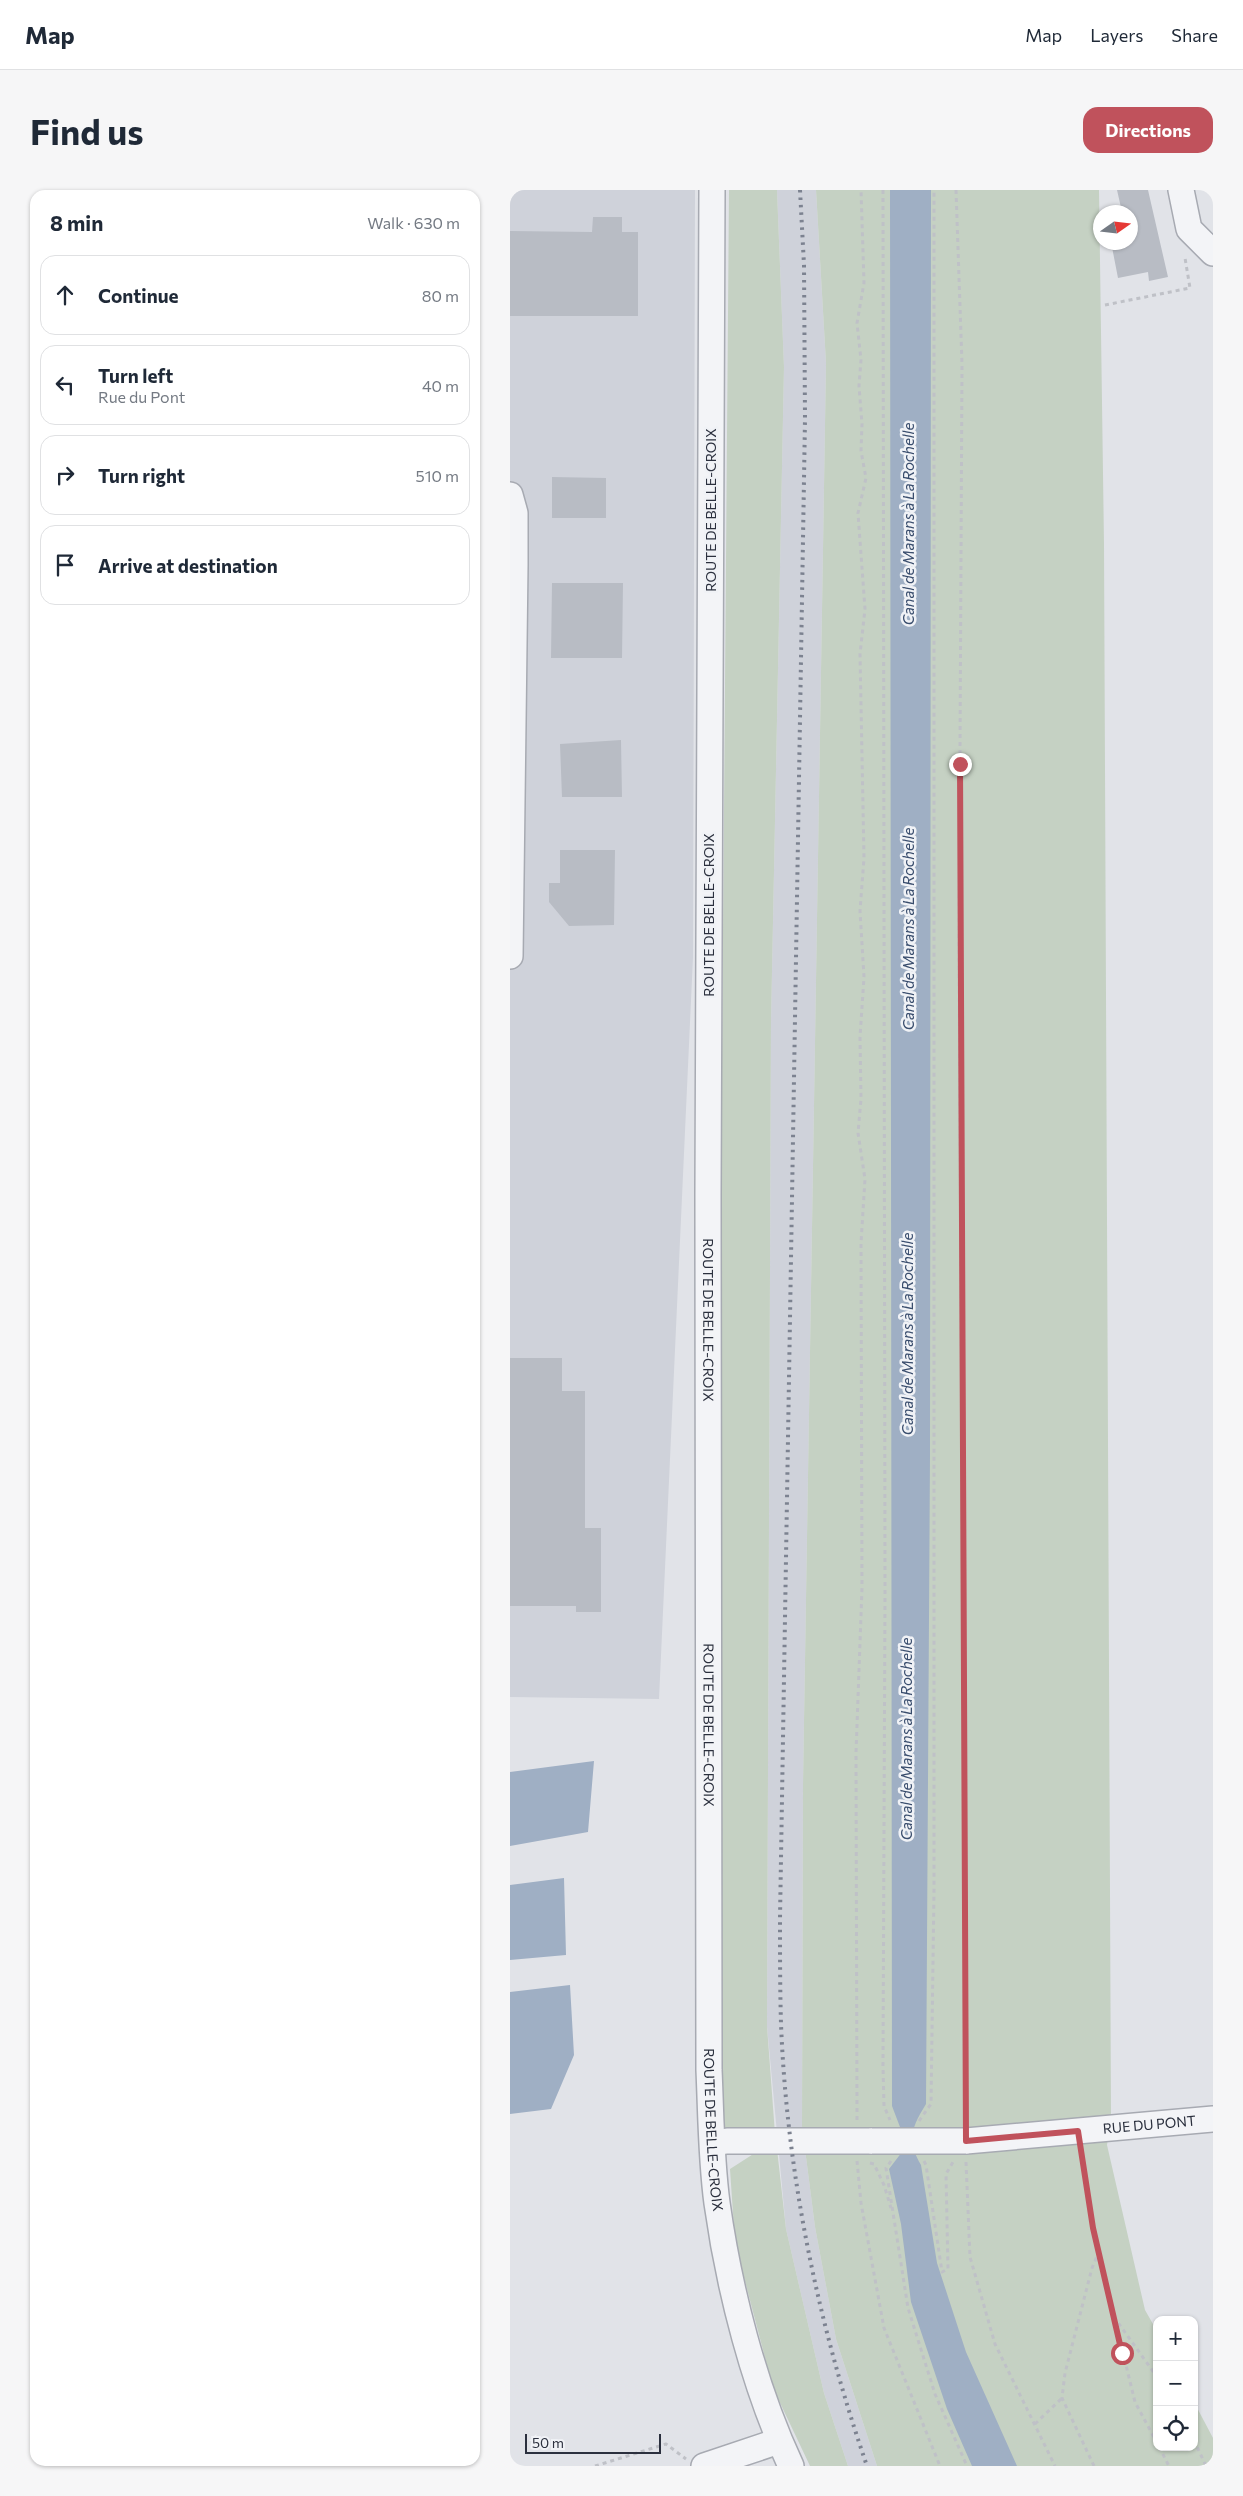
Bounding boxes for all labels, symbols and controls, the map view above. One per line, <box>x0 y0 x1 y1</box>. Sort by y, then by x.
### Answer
text: Map <box>25 20 75 49</box>
text: Map <box>1025 24 1062 46</box>
text: Layers <box>1090 24 1143 46</box>
text: Share <box>1171 24 1218 46</box>
button: Directions <box>1083 107 1213 153</box>
text: Find us <box>30 109 144 152</box>
north arrow <box>1093 205 1138 250</box>
text: 8 min <box>50 210 103 235</box>
text: Walk · 630 m <box>367 213 460 232</box>
icon: ahead <box>51 281 79 309</box>
text: Continue <box>98 284 178 307</box>
text: 80 m <box>422 286 459 305</box>
text: Turn left <box>98 364 173 387</box>
icon: left <box>51 371 79 399</box>
text: 40 m <box>422 376 459 395</box>
text: Rue du Pont <box>98 387 185 406</box>
water label: Canal de Marans à La Rochelle <box>899 423 917 625</box>
street label: ROUTE DE BELLE-CROIX <box>702 428 719 592</box>
icon: right <box>51 461 79 489</box>
text: Turn right <box>98 464 185 487</box>
text: 510 m <box>416 466 459 485</box>
icon: arrive <box>51 551 79 579</box>
text: Arrive at destination <box>98 554 278 577</box>
route end <box>949 753 972 776</box>
water label: Canal de Marans à La Rochelle <box>899 828 917 1030</box>
street label: ROUTE DE BELLE-CROIX <box>700 833 717 997</box>
water label: Canal de Marans à La Rochelle <box>898 1233 916 1435</box>
street label: ROUTE DE BELLE-CROIX <box>700 1238 717 1402</box>
water label: Canal de Marans à La Rochelle <box>897 1638 915 1840</box>
street label: ROUTE DE BELLE-CROIX <box>701 1643 718 1807</box>
street label: ROUTE DE BELLE-CROIX <box>701 2048 727 2212</box>
street label: RUE DU PONT <box>1102 2112 1197 2137</box>
map controls <box>1153 2316 1198 2451</box>
button: + <box>1153 2316 1198 2361</box>
route start <box>1111 2342 1134 2365</box>
button: − <box>1153 2361 1198 2406</box>
button: locate <box>1153 2406 1198 2451</box>
scale bar <box>525 2431 661 2454</box>
text: 50 m <box>532 2434 564 2451</box>

